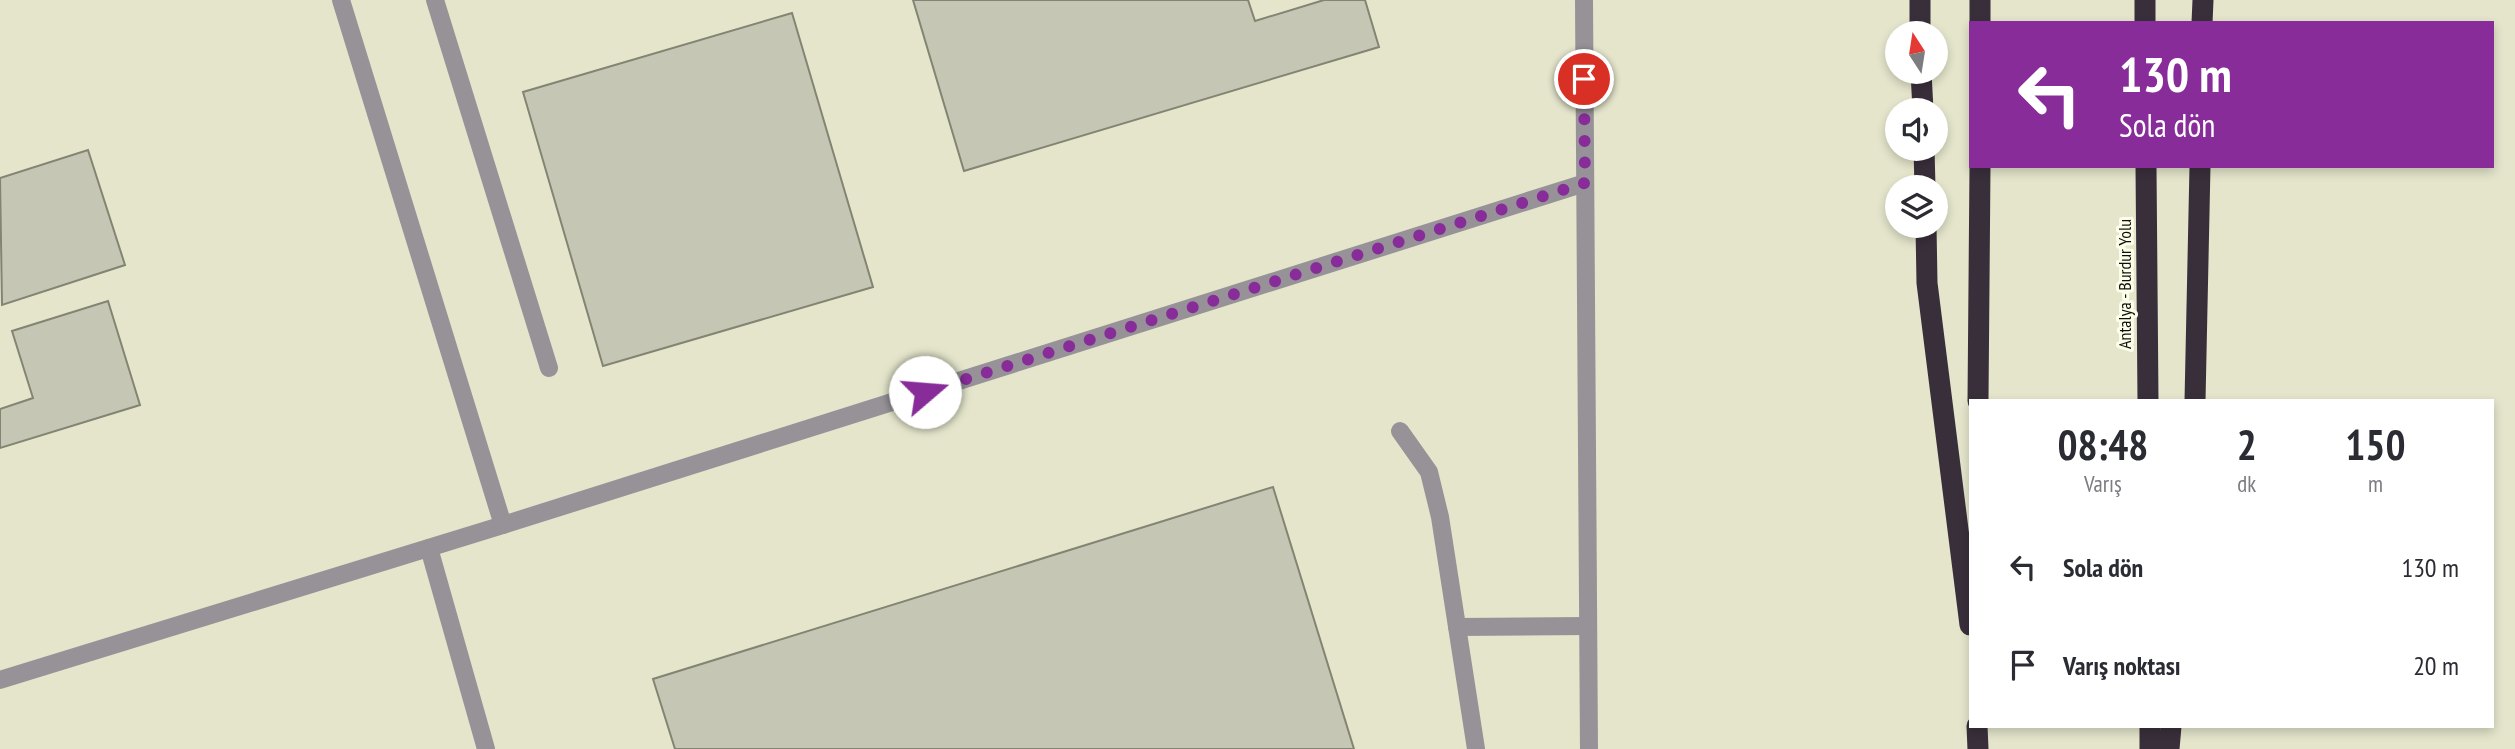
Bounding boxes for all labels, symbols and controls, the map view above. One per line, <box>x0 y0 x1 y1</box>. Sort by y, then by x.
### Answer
north arrow <box>1885 21 1948 84</box>
map controls <box>1885 21 1948 238</box>
text: 130 m <box>2119 42 2232 106</box>
pin <box>1554 49 1614 109</box>
icon: left <box>2004 49 2095 140</box>
icon: arrive <box>1565 60 1603 98</box>
button: sound <box>1885 98 1948 161</box>
text: Sola dön <box>2119 104 2215 146</box>
button: layers <box>1885 175 1948 238</box>
street label: Antalya - Burdur Yolu <box>2113 219 2136 349</box>
position arrow <box>888 355 962 429</box>
text: 08:48 <box>2057 417 2148 472</box>
text: 2 <box>2237 417 2257 472</box>
text: 150 <box>2345 417 2406 472</box>
text: Varış <box>2084 469 2122 498</box>
text: dk <box>2237 469 2256 498</box>
text: m <box>2368 469 2383 498</box>
icon: left <box>2004 548 2042 586</box>
text: Sola dön <box>2063 551 2143 584</box>
text: 130 m <box>2401 551 2459 584</box>
icon: arrive <box>2004 646 2042 684</box>
text: Varış noktası <box>2063 649 2181 682</box>
text: 20 m <box>2413 649 2459 682</box>

